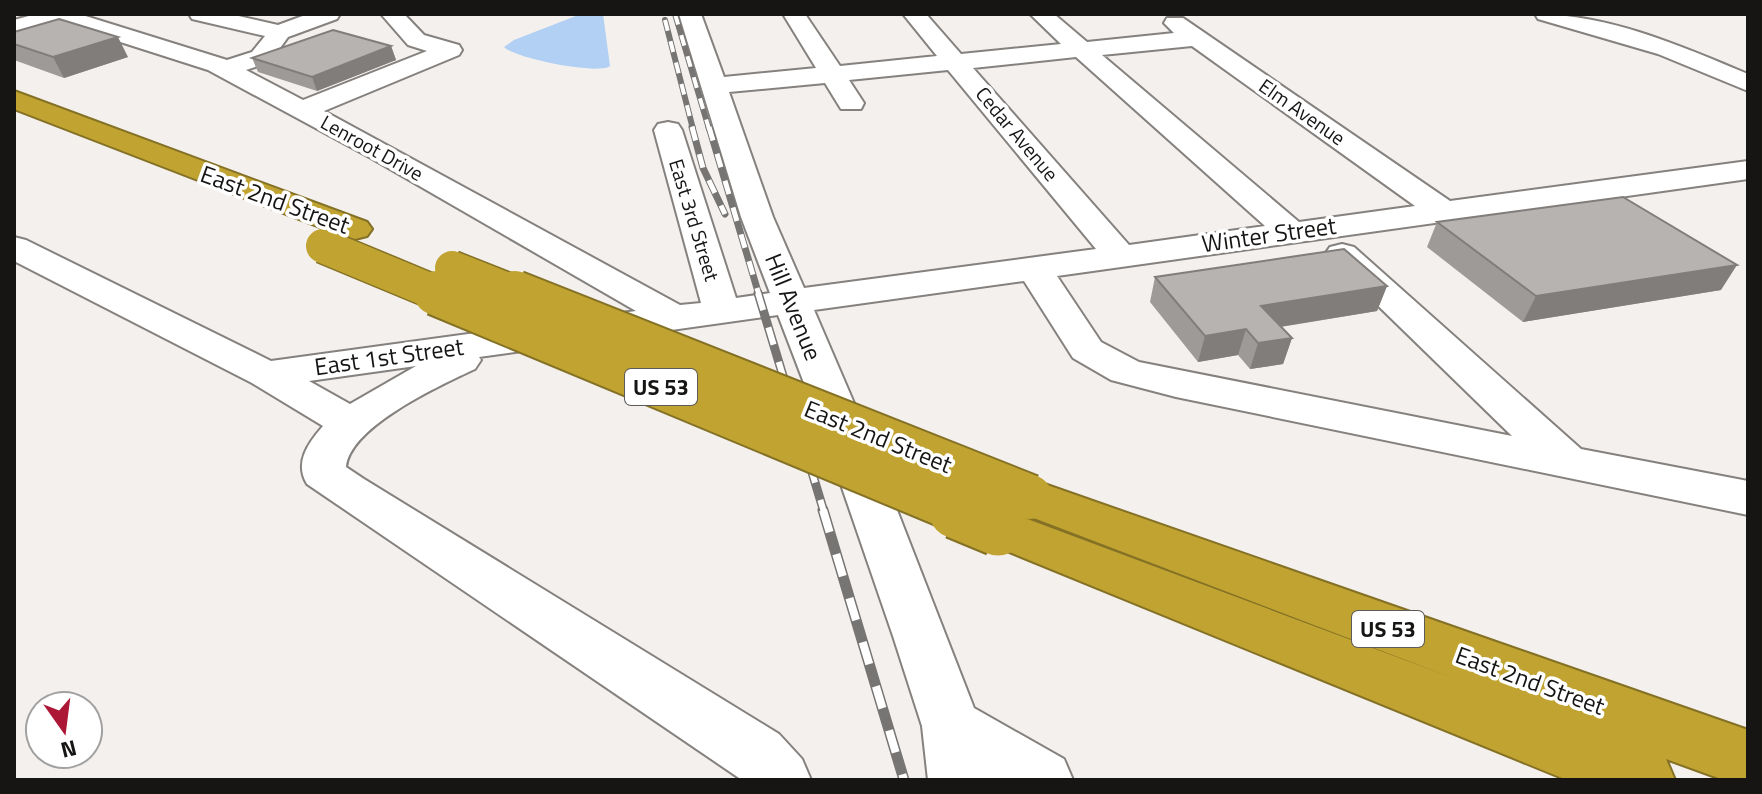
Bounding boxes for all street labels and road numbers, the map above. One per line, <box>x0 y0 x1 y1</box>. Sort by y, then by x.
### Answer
street label: Elm Avenue <box>1253 70 1352 153</box>
street label: Cedar Avenue <box>968 80 1066 188</box>
street label: Lenroot Drive <box>315 107 429 189</box>
street label: East 2nd Street <box>196 155 355 243</box>
street label: East 3rd Street <box>661 155 728 285</box>
street label: Winter Street <box>1199 207 1339 261</box>
street label: Hill Avenue <box>756 248 832 366</box>
street label: East 1st Street <box>312 328 466 384</box>
road number: US 53 <box>625 369 697 405</box>
street label: East 2nd Street <box>799 390 958 482</box>
road number: US 53 <box>1352 611 1424 647</box>
street label: East 2nd Street <box>1451 636 1610 724</box>

